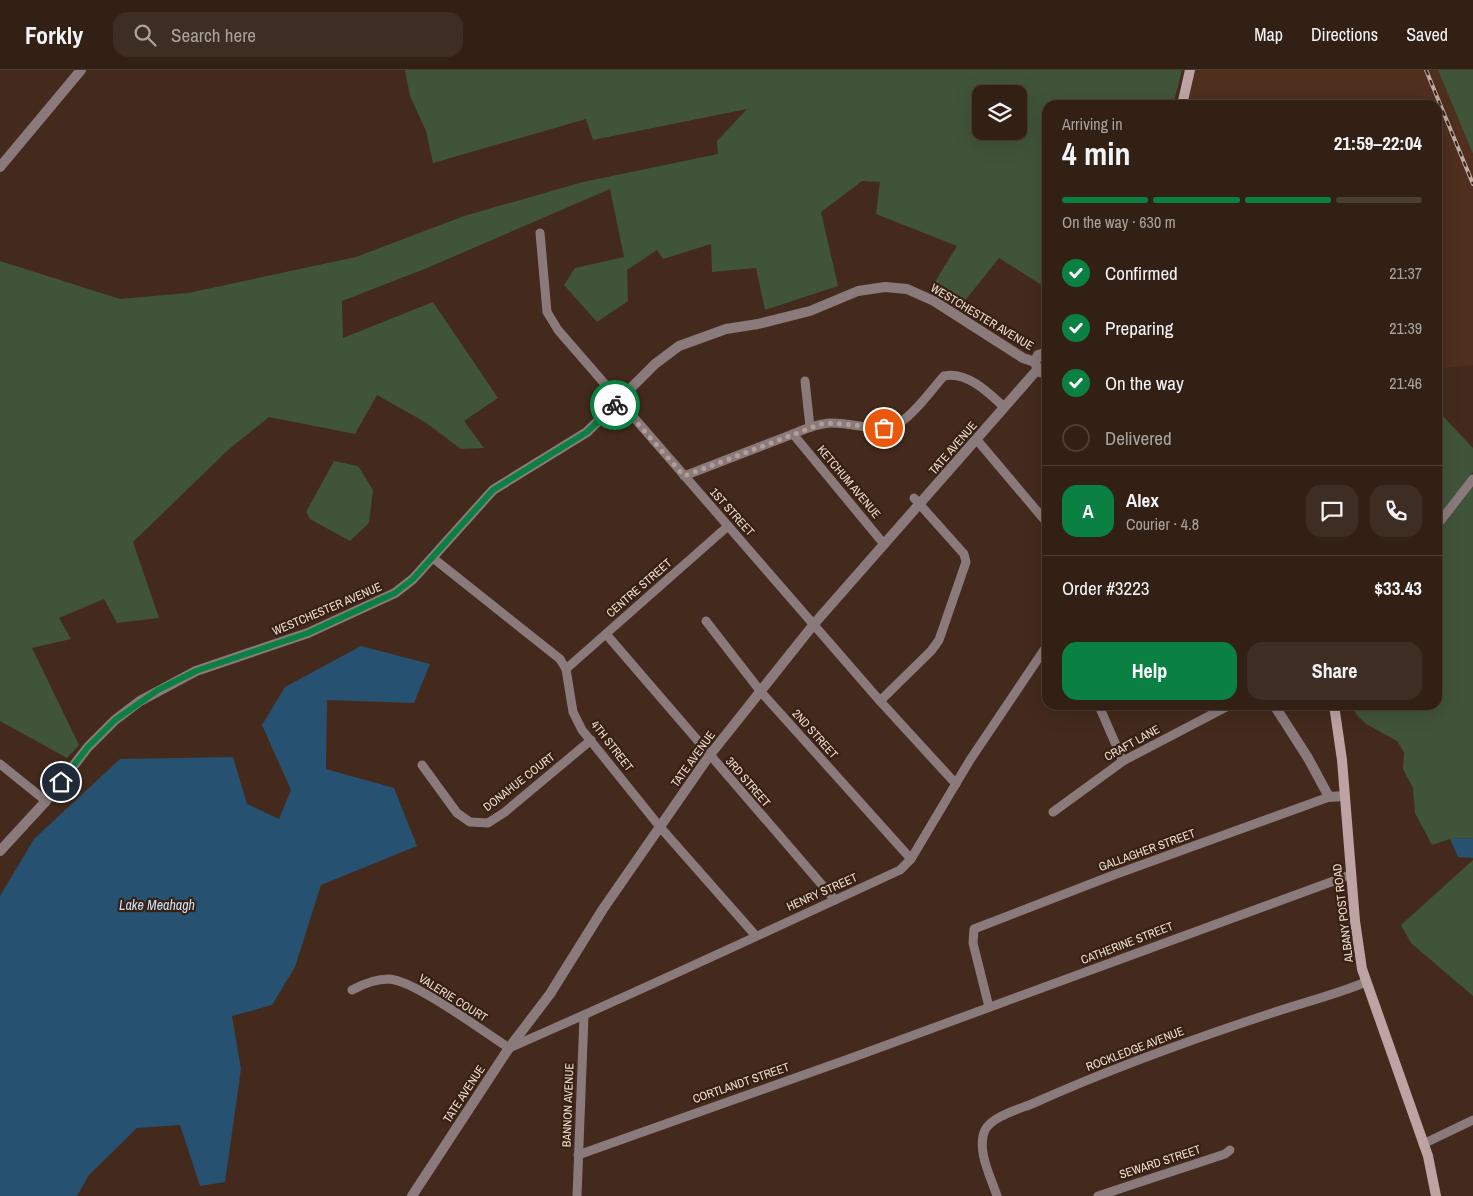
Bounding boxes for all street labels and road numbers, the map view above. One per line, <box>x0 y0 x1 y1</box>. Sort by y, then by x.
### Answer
street label: WESTCHESTER AVENUE <box>928 280 1036 354</box>
street label: TATE AVENUE <box>925 418 981 478</box>
street label: KETCHUM AVENUE <box>814 442 884 522</box>
street label: 1ST STREET <box>706 485 758 539</box>
street label: CENTRE STREET <box>603 555 675 621</box>
street label: WESTCHESTER AVENUE <box>270 579 384 639</box>
street label: 2ND STREET <box>789 706 841 762</box>
street label: 4TH STREET <box>587 717 637 775</box>
street label: CRAFT LANE <box>1101 721 1163 765</box>
street label: TATE AVENUE <box>667 728 719 790</box>
street label: DONAHUE COURT <box>480 749 558 815</box>
street label: 3RD STREET <box>722 754 774 810</box>
street label: GALLAGHER STREET <box>1096 825 1198 875</box>
street label: ALBANY POST ROAD <box>1329 863 1357 964</box>
street label: HENRY STREET <box>784 869 860 915</box>
street label: CATHERINE STREET <box>1079 918 1175 968</box>
street label: VALERIE COURT <box>416 970 490 1026</box>
street label: ROCKLEDGE AVENUE <box>1084 1023 1186 1075</box>
street label: CORTLANDT STREET <box>690 1059 792 1107</box>
street label: TATE AVENUE <box>439 1062 489 1126</box>
street label: BANNON AVENUE <box>559 1063 577 1147</box>
street label: SEWARD STREET <box>1117 1141 1203 1183</box>

